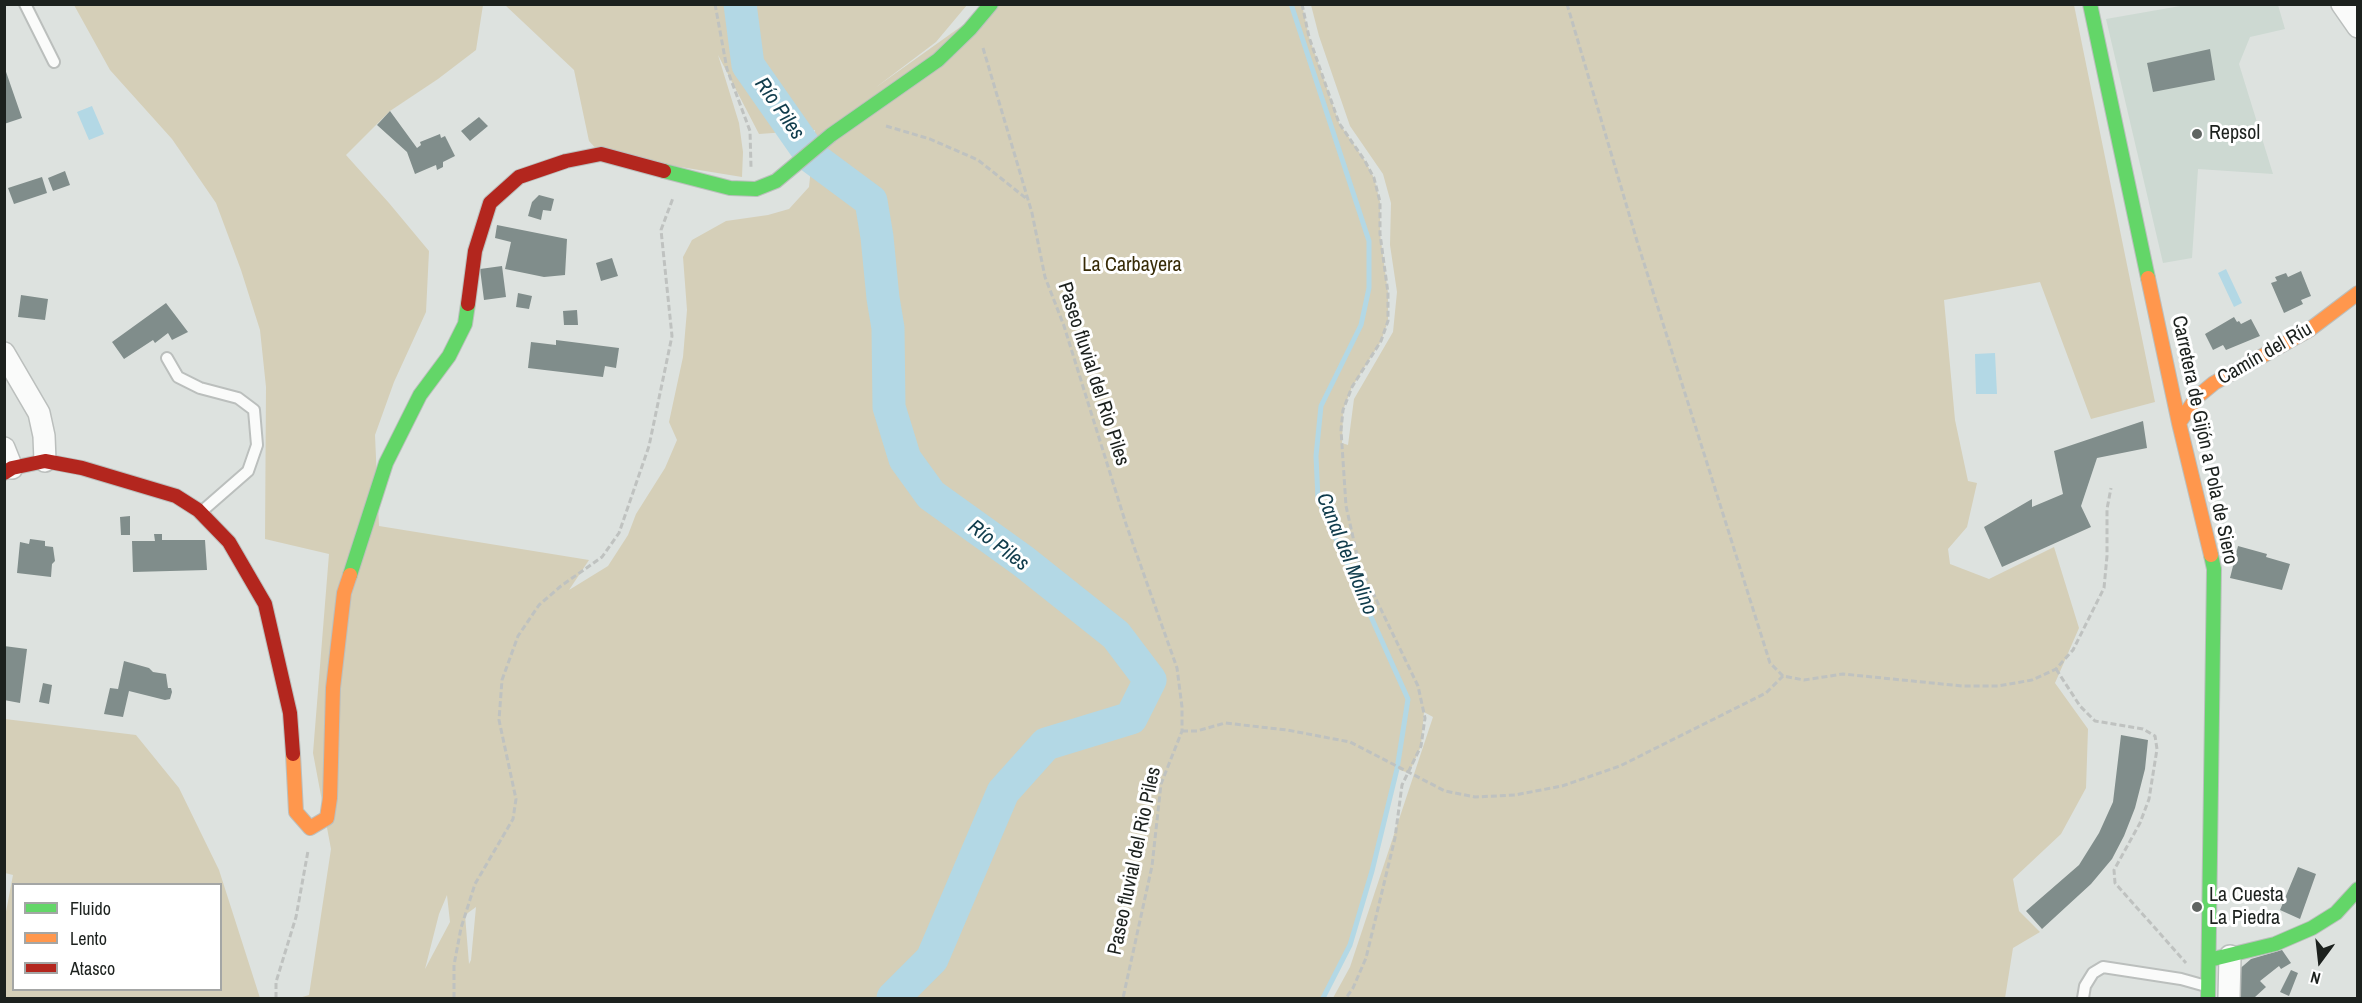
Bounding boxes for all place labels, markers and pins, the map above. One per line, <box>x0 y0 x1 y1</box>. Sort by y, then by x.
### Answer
place label: Repsol <box>2209 122 2260 146</box>
marker: Repsol <box>2190 127 2204 141</box>
place label: La Cuesta La Piedra <box>2209 884 2284 931</box>
marker: La Cuesta La Piedra <box>2190 900 2204 914</box>

